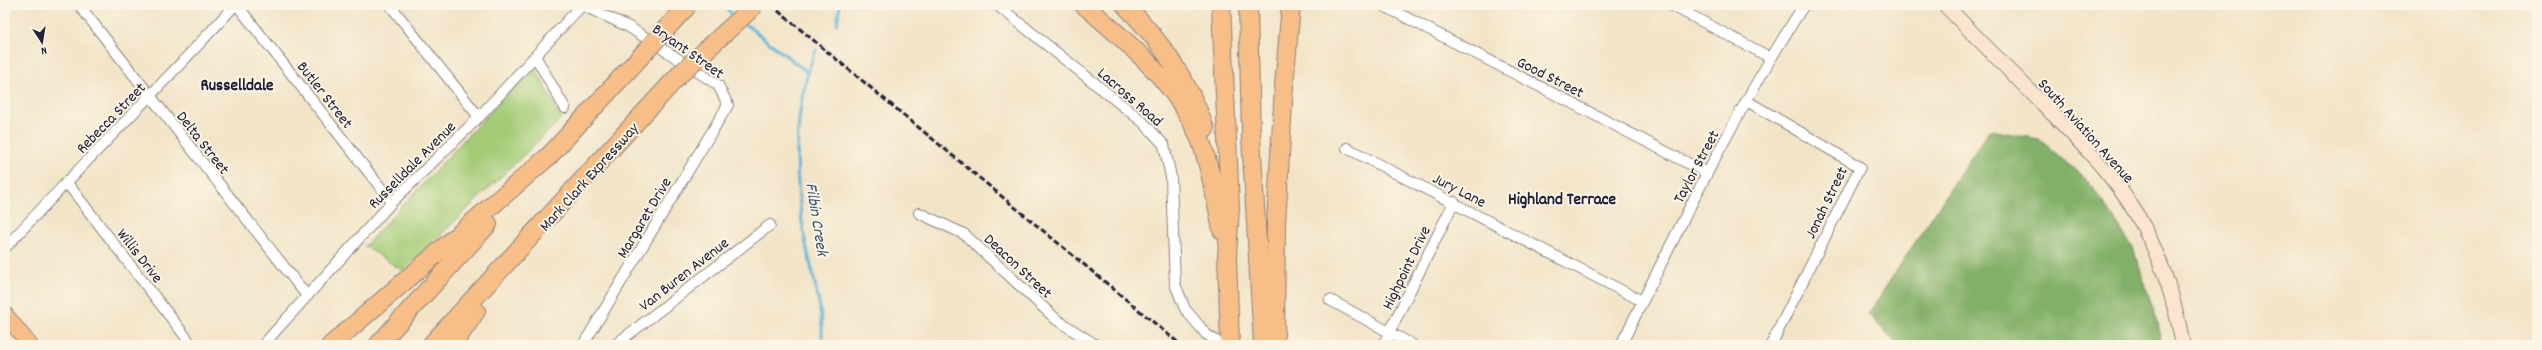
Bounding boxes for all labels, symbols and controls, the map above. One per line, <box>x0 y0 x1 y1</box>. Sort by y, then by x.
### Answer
street label: Bryant Street <box>647 19 728 85</box>
north arrow <box>22 22 62 62</box>
text: N <box>39 41 48 58</box>
street label: Good Street <box>1512 52 1587 105</box>
street label: Butler Street <box>290 57 358 134</box>
street label: Lacross Road <box>1091 63 1167 133</box>
street label: South Aviation Avenue <box>2032 74 2139 189</box>
district label: Russelldale <box>201 75 274 99</box>
street label: Rebecca Street <box>72 78 152 160</box>
street label: Delta Street <box>170 107 234 180</box>
street label: Russelldale Avenue <box>364 117 462 215</box>
street label: Mark Clark Expressway <box>535 118 645 237</box>
street label: Taylor Street <box>1668 126 1726 208</box>
street label: Jonah Street <box>1800 163 1855 243</box>
street label: Jury Lane <box>1428 168 1490 214</box>
street label: Margaret Drive <box>612 173 678 263</box>
water label: Filbin Creek <box>797 181 833 260</box>
district label: Highland Terrace <box>1508 189 1617 213</box>
street label: Highpoint Drive <box>1377 222 1437 314</box>
street label: Willis Drive <box>110 224 168 289</box>
street label: Deacon Street <box>978 229 1057 305</box>
street label: Van Buren Avenue <box>635 232 734 317</box>

